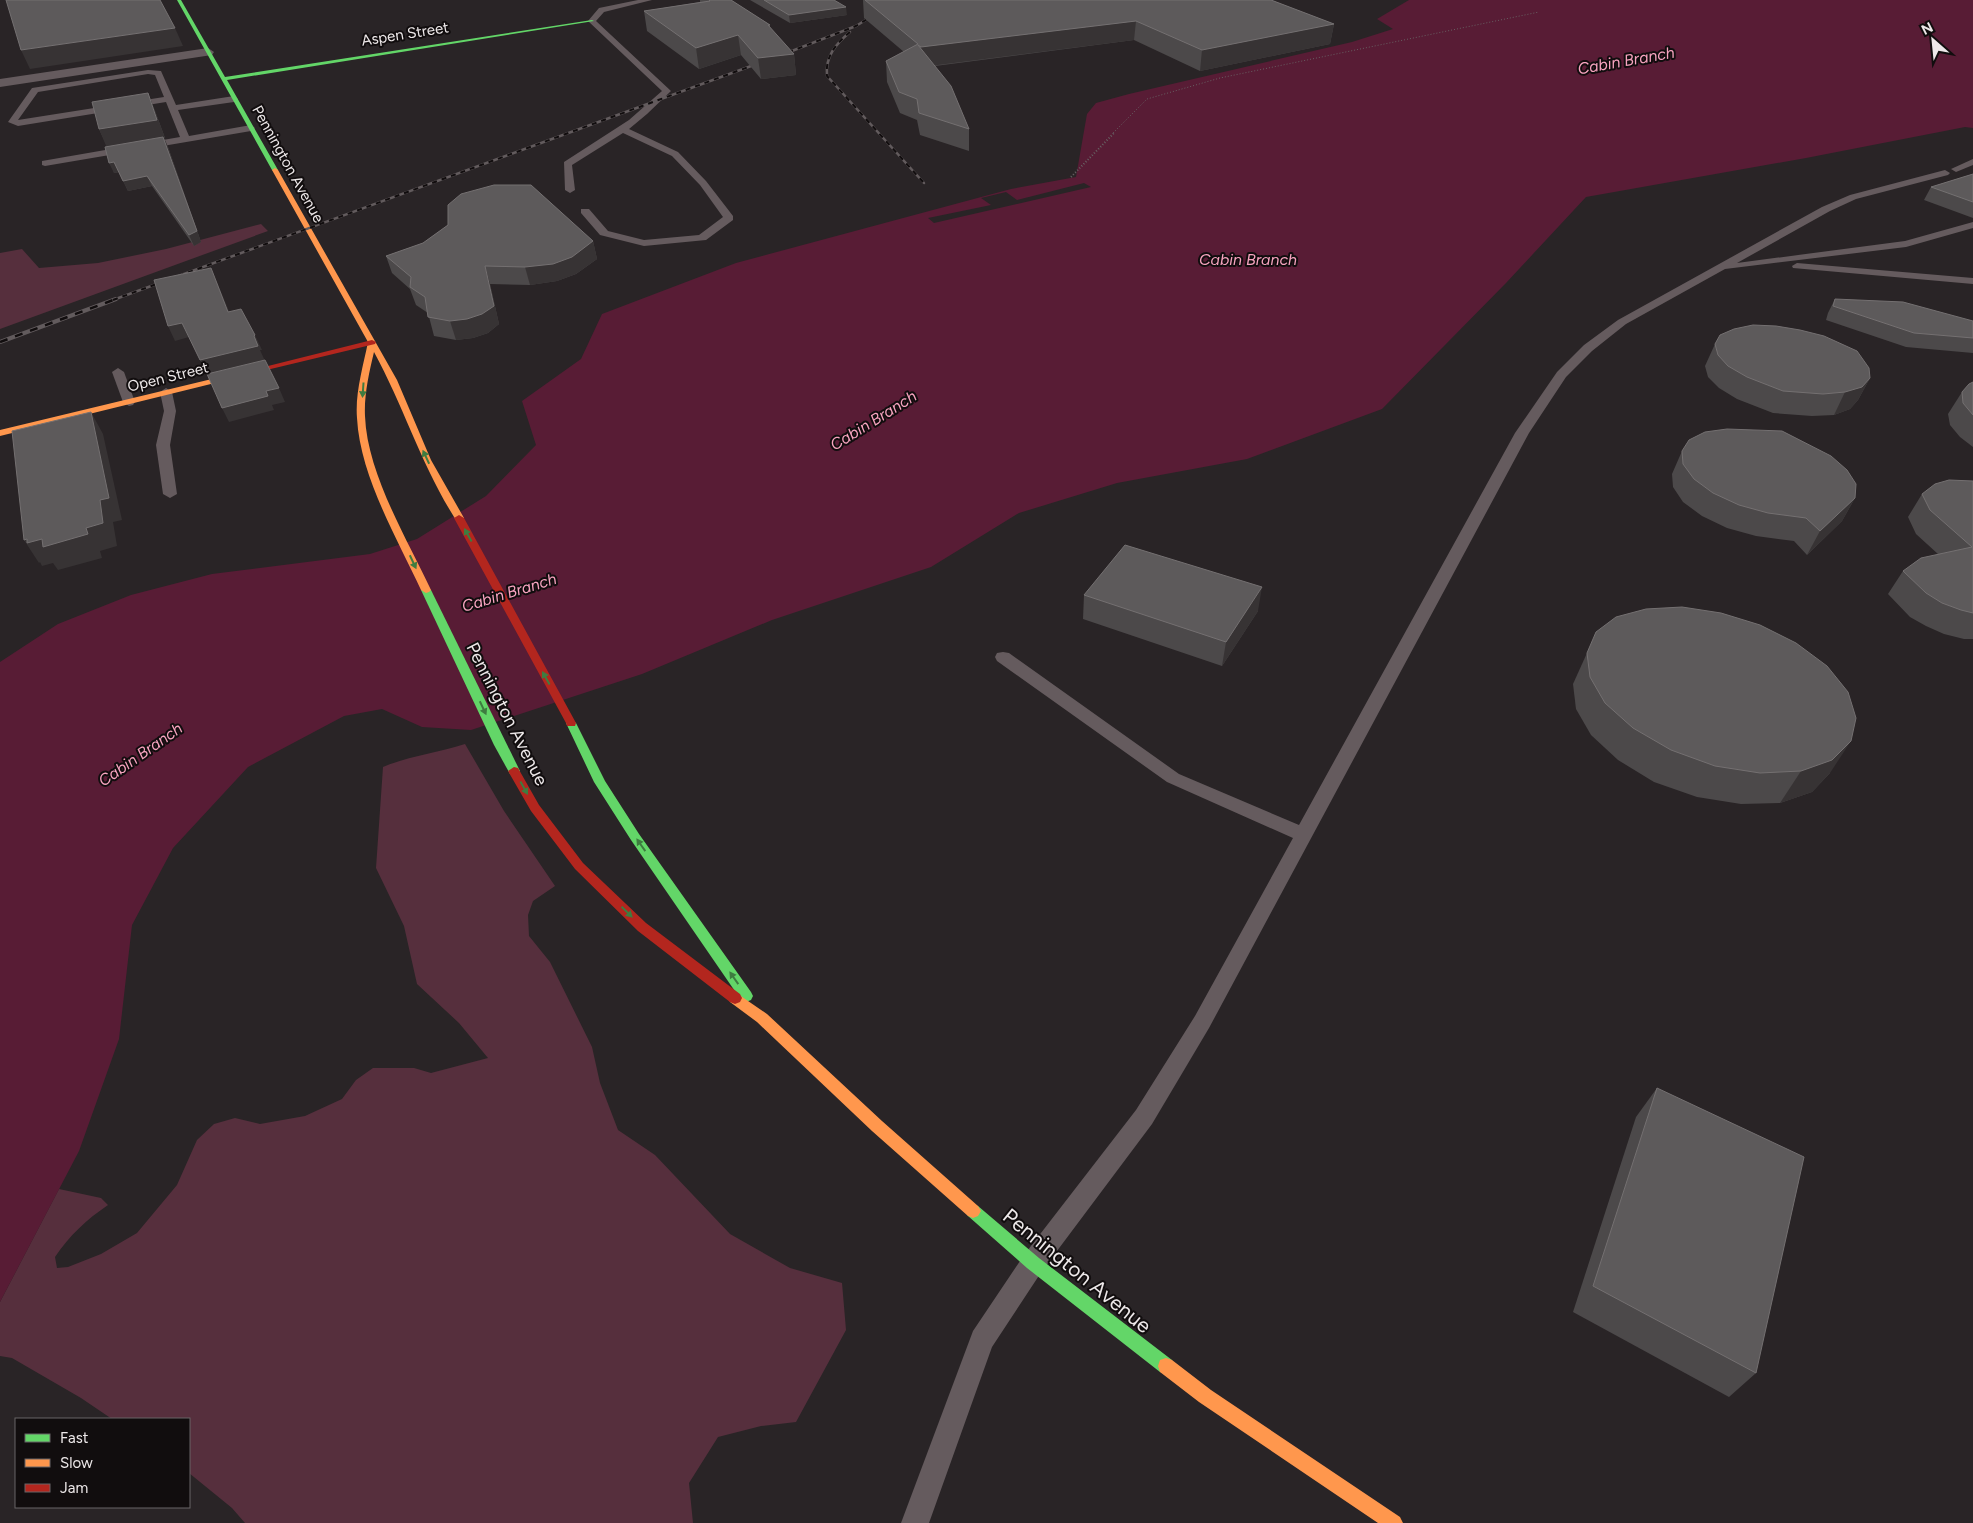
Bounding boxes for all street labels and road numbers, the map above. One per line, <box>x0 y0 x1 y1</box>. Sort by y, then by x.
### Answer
street label: Aspen Street <box>360 18 450 50</box>
street label: Pennington Avenue <box>248 102 328 226</box>
street label: Open Street <box>126 358 211 396</box>
street label: Pennington Avenue <box>461 639 553 789</box>
street label: Pennington Avenue <box>998 1203 1157 1338</box>

